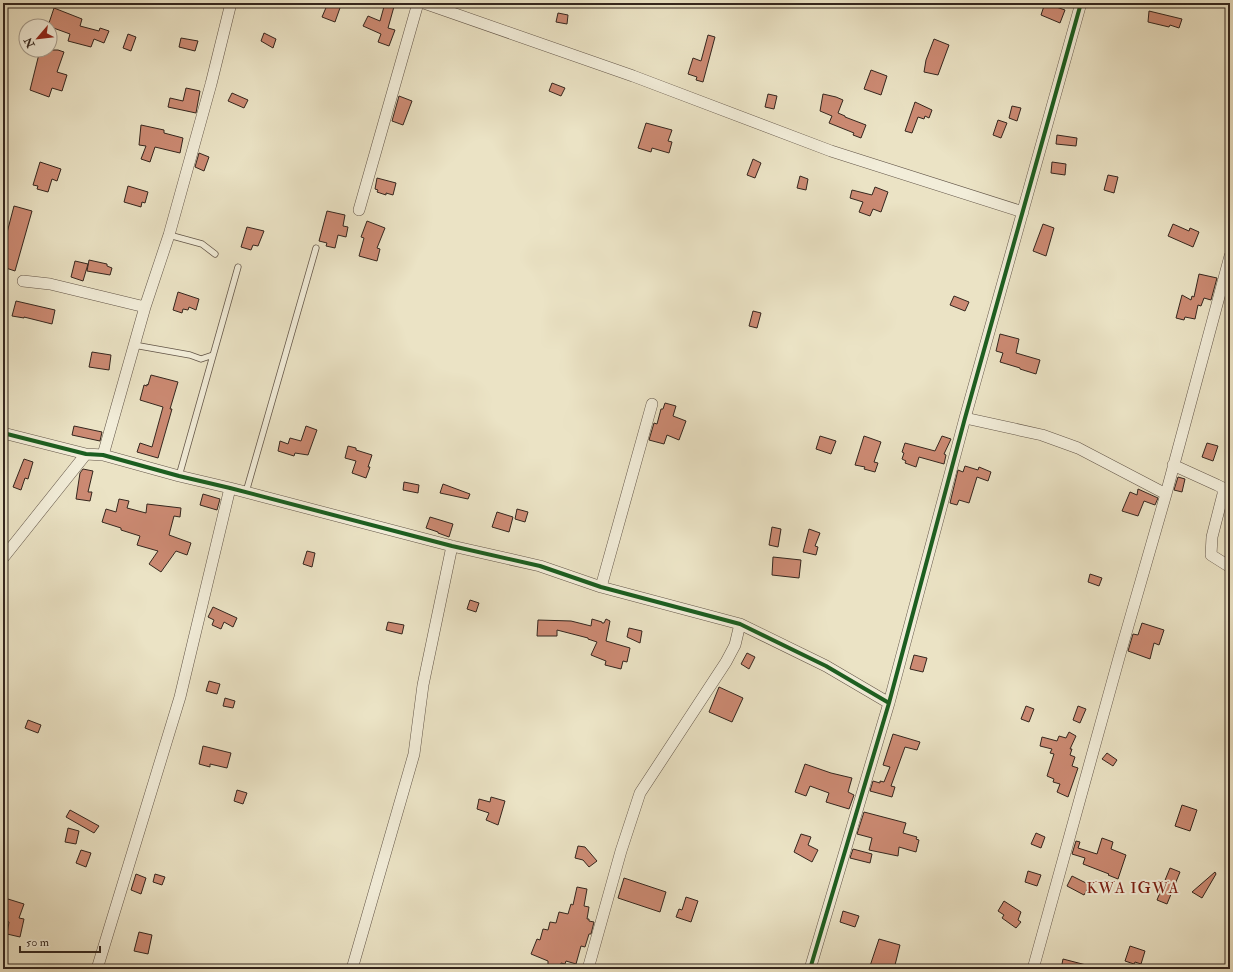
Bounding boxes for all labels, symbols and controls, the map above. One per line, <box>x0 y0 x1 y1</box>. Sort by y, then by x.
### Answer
north arrow <box>18 18 58 58</box>
text: N <box>21 34 38 51</box>
district label: KWA IGWA <box>1086 878 1180 898</box>
scale bar <box>20 928 100 954</box>
text: 50 m <box>26 935 50 950</box>

